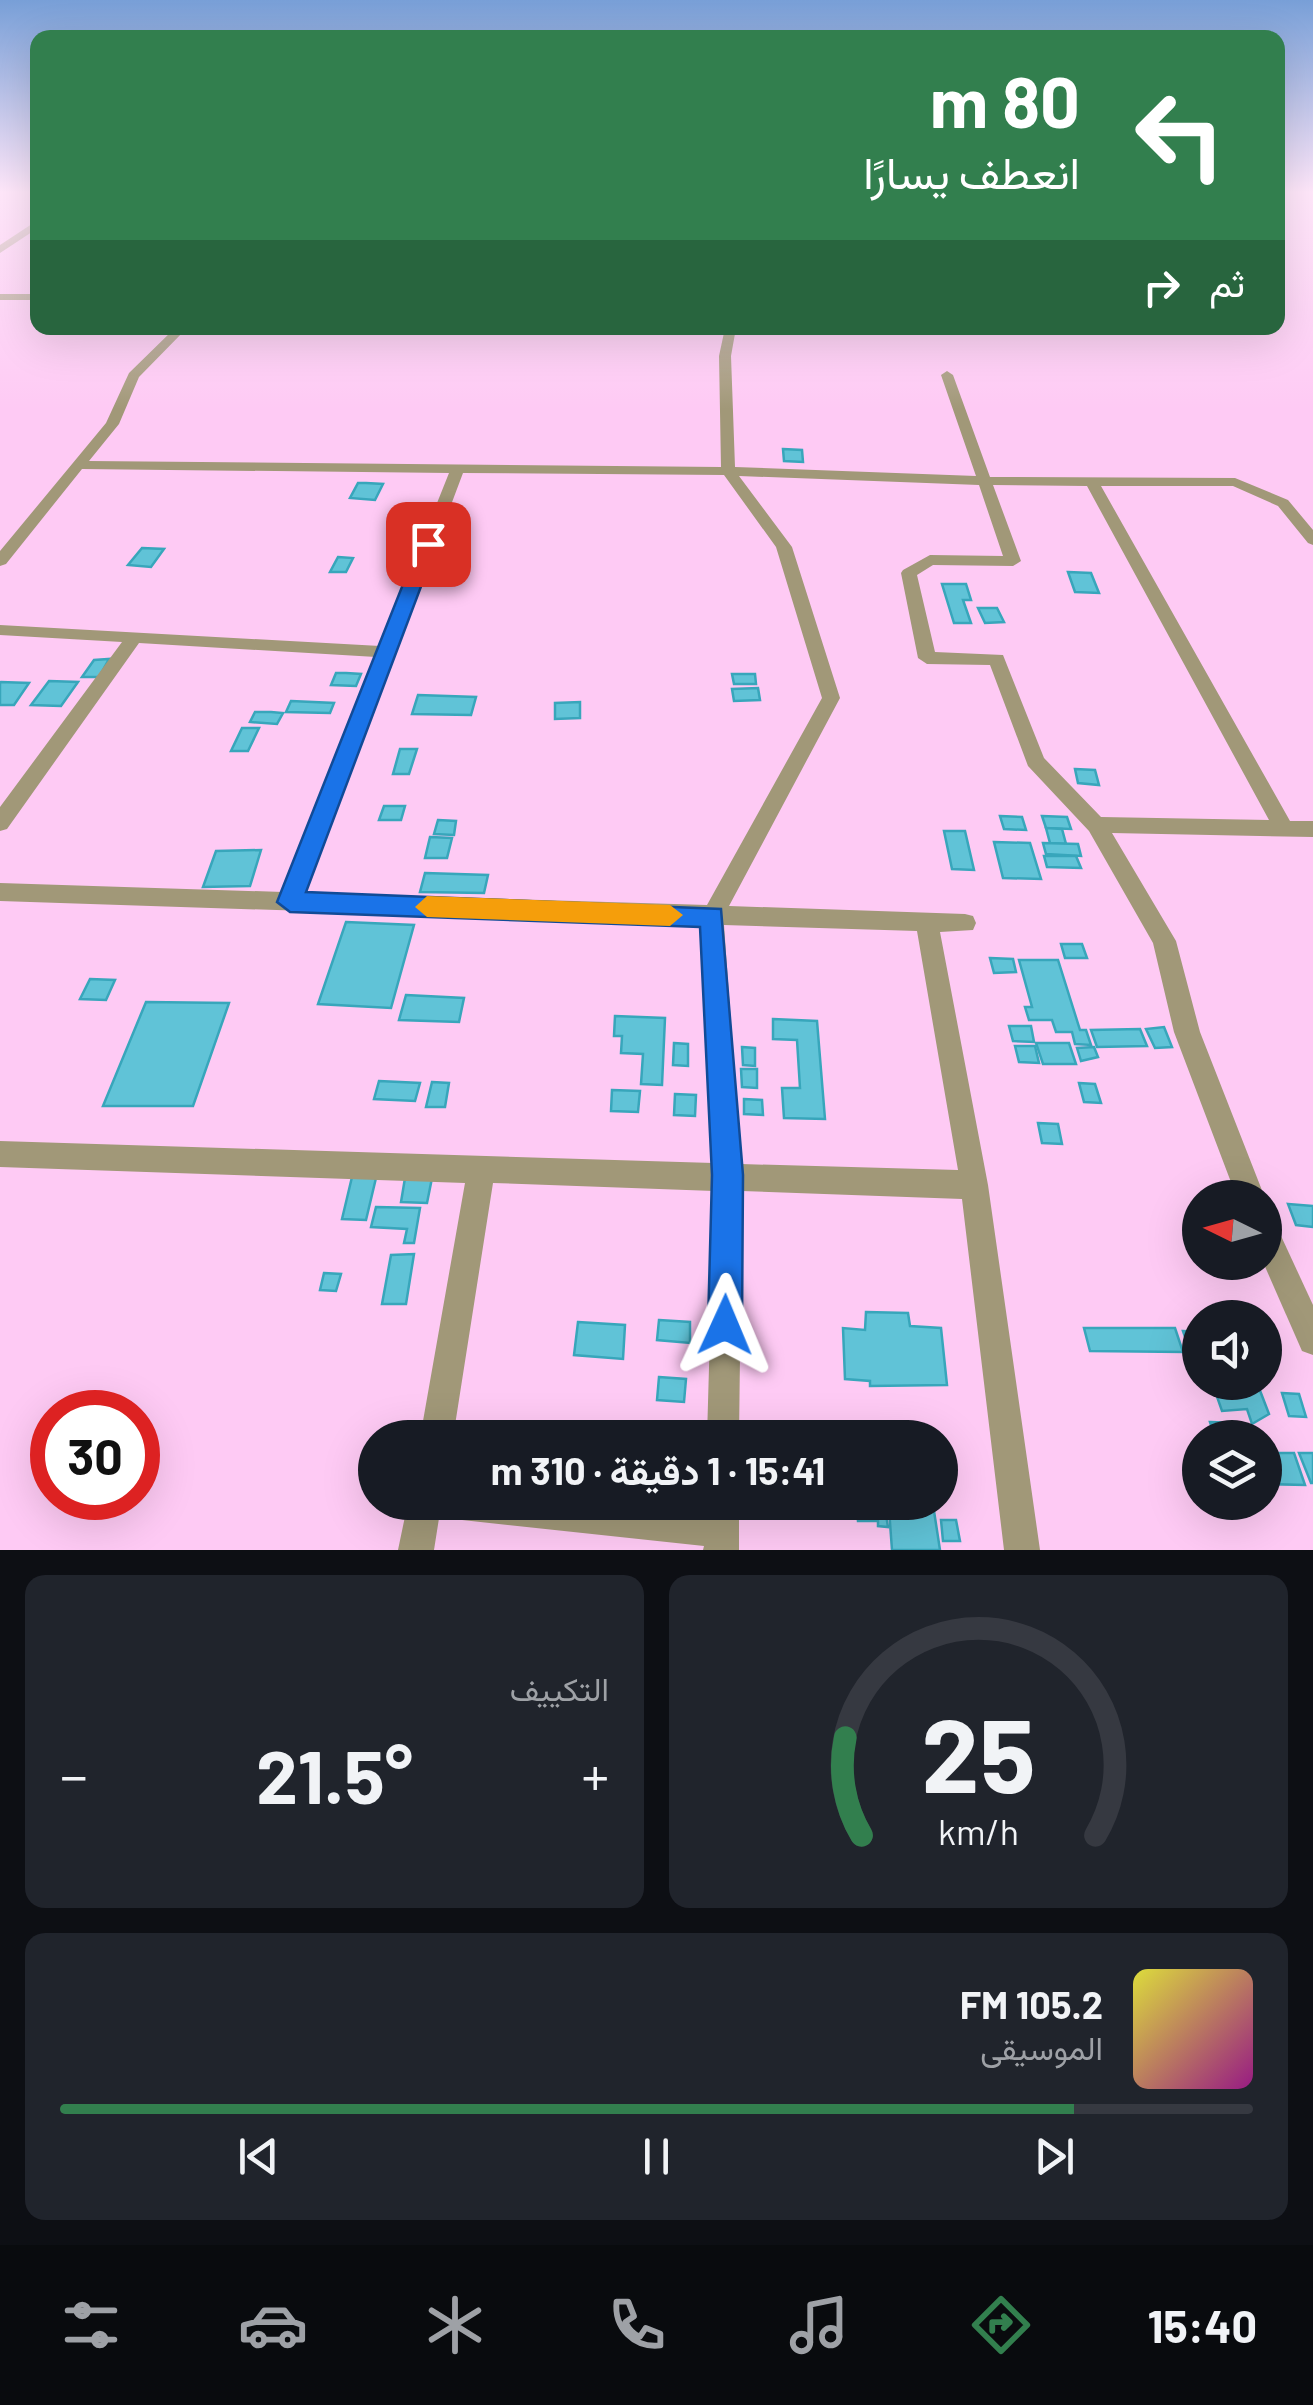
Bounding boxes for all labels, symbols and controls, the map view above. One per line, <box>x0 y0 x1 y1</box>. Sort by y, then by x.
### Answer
text: 80 m <box>930 58 1080 142</box>
icon: left <box>1115 70 1245 200</box>
text: انعطف يسارًا <box>863 144 1080 198</box>
text: ثم <box>1209 259 1245 305</box>
icon: right <box>1134 260 1189 315</box>
pin <box>386 502 471 587</box>
icon: arrive <box>401 517 456 572</box>
north arrow <box>1182 1180 1282 1280</box>
map controls <box>1182 1180 1282 1520</box>
position arrow <box>673 1273 777 1377</box>
button: sound <box>1182 1300 1282 1400</box>
speed limit sign: 30 <box>30 1390 160 1520</box>
button: layers <box>1182 1420 1282 1520</box>
text: 15:41 · 1 دقيقة · 310 m <box>491 1447 825 1493</box>
text: التكييف <box>510 1669 609 1707</box>
text: 25 <box>921 1689 1036 1814</box>
text: 21.5° <box>256 1729 413 1819</box>
text: − <box>60 1741 88 1807</box>
text: + <box>581 1741 609 1807</box>
text: km/h <box>938 1809 1019 1852</box>
text: 105.2 FM <box>960 1981 1103 2027</box>
text: الموسيقى <box>980 2028 1103 2066</box>
icon: previous <box>231 2129 286 2184</box>
icon: pause <box>629 2129 684 2184</box>
icon: next <box>1027 2129 1082 2184</box>
icon: filters <box>56 2290 126 2360</box>
icon: car <box>238 2290 308 2360</box>
icon: climate <box>420 2290 490 2360</box>
icon: phone <box>602 2290 672 2360</box>
icon: music <box>784 2290 854 2360</box>
icon: directions <box>966 2290 1036 2360</box>
text: 15:40 <box>1148 2298 1257 2352</box>

